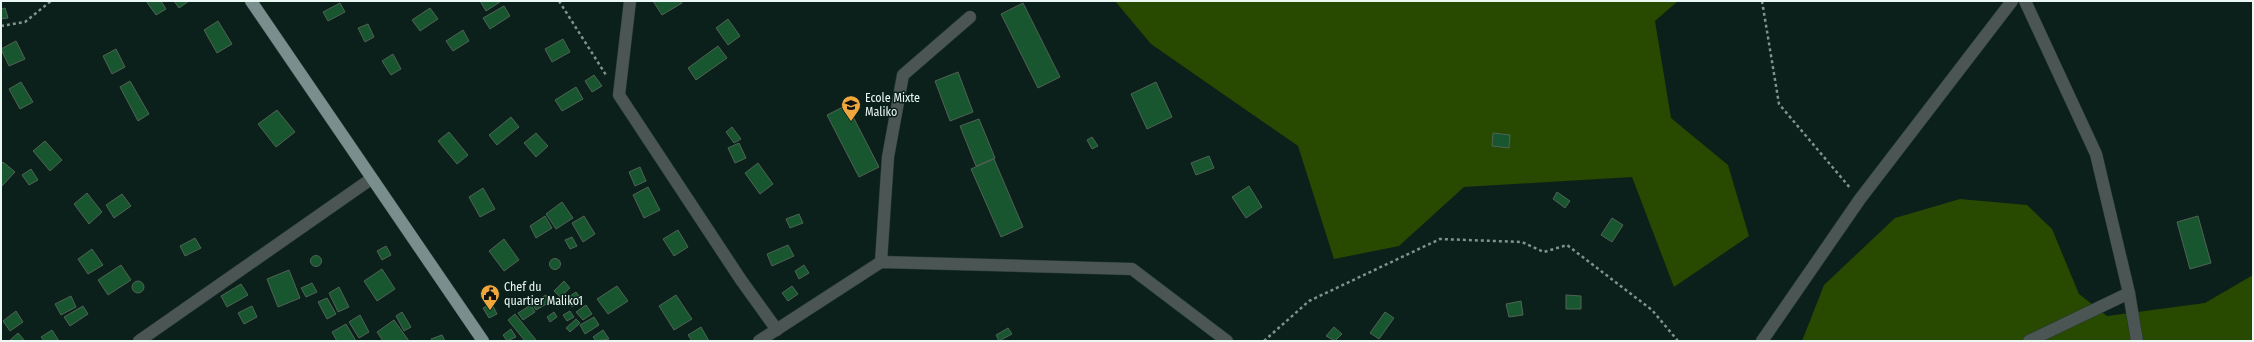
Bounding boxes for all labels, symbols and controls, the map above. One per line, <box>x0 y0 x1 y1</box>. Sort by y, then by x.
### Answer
place label: Ecole Mixte Maliko <box>865 91 920 119</box>
school or university icon: Ecole Mixte Maliko <box>840 94 862 122</box>
place label: Chef du quartier Maliko1 <box>504 280 583 308</box>
public building icon: Chef du quartier Maliko1 <box>479 283 501 311</box>

